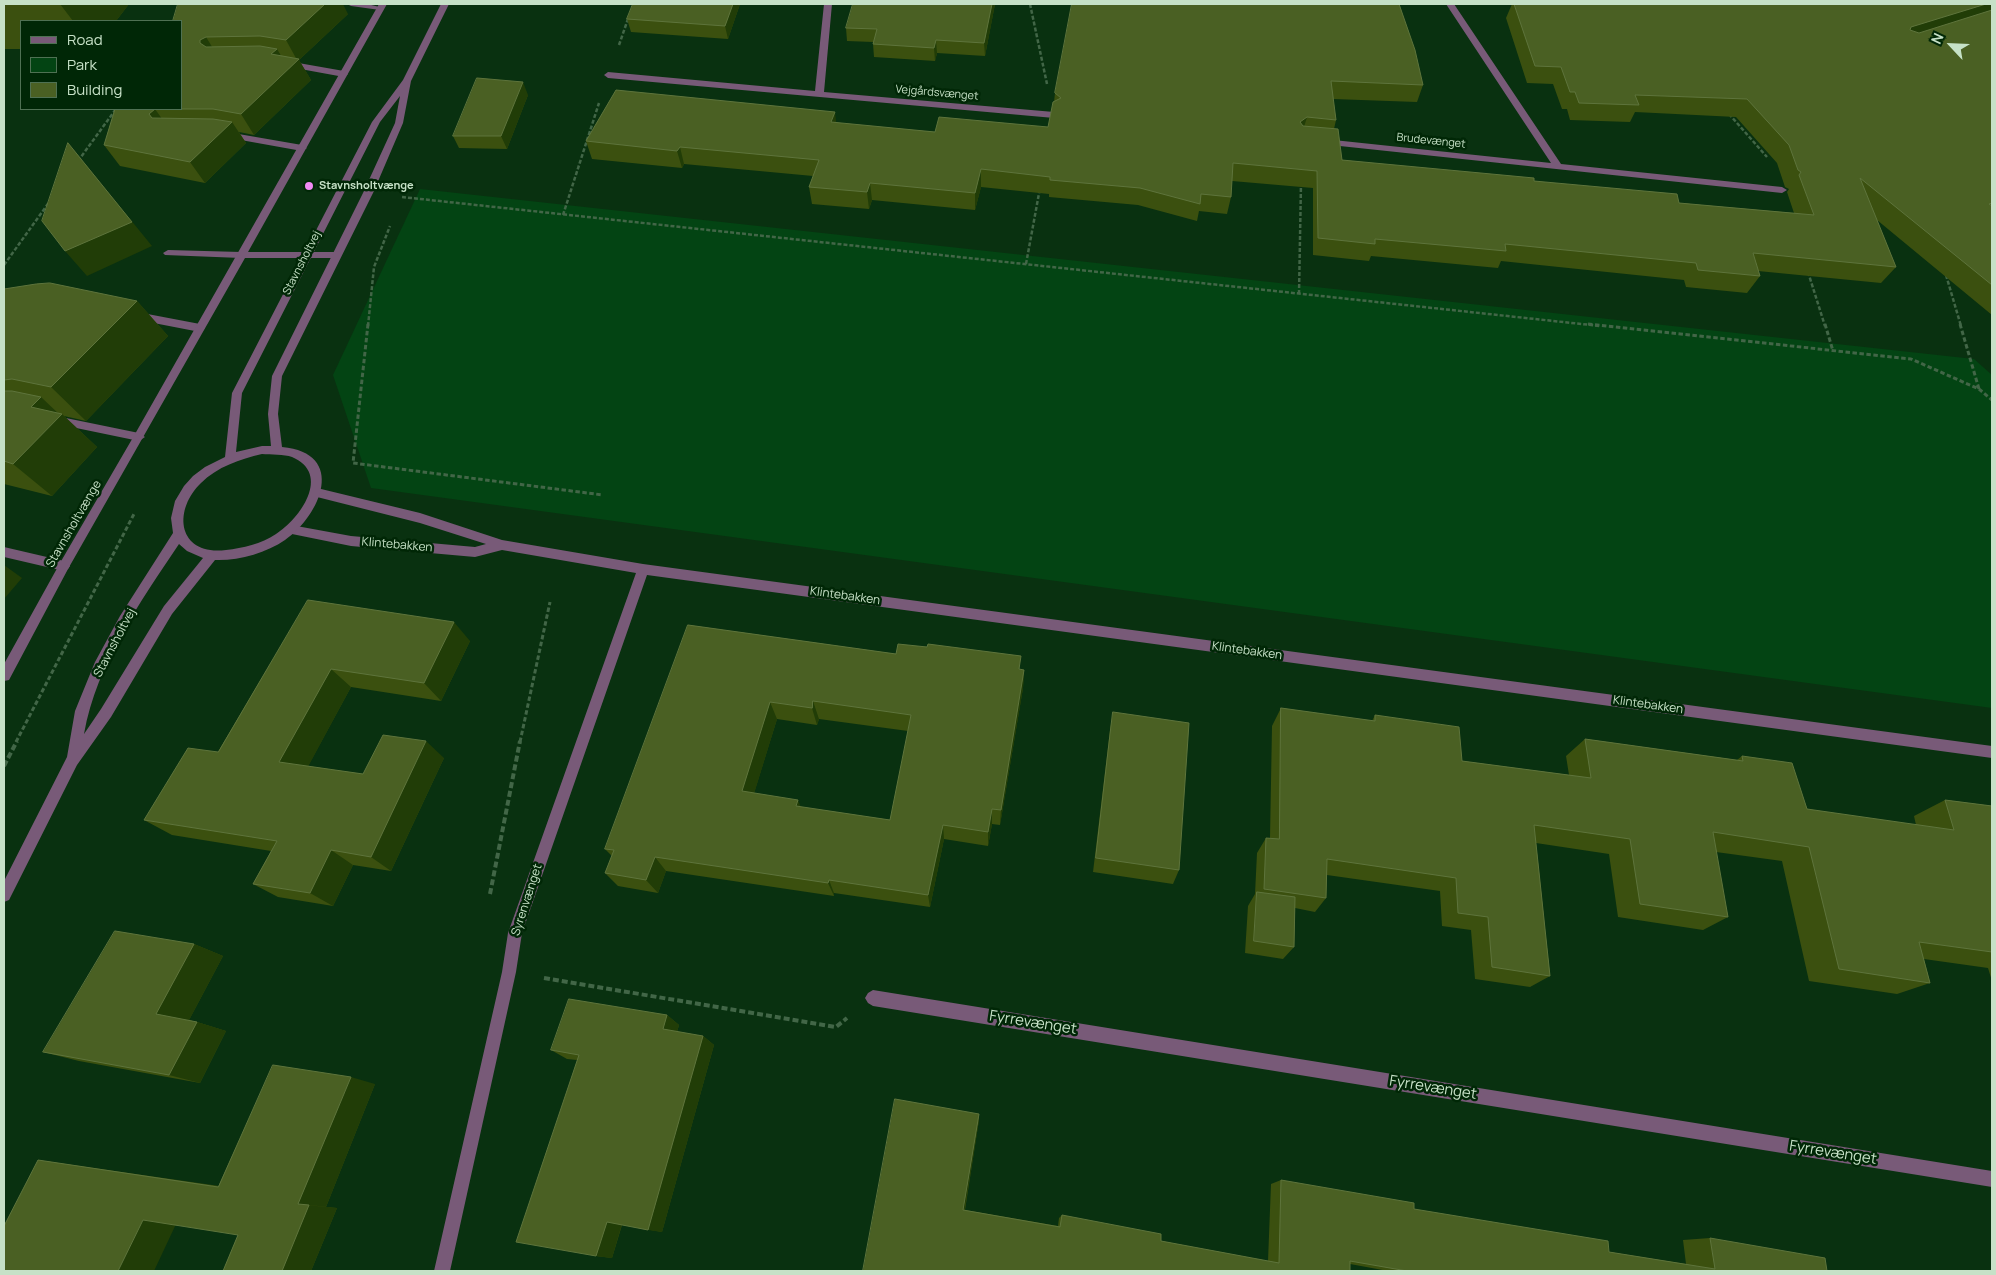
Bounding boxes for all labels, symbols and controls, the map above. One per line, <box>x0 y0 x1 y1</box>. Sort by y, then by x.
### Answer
legend <box>20 20 182 110</box>
north arrow <box>1926 20 1976 70</box>
text: Road <box>67 29 103 50</box>
text: N <box>1926 30 1948 47</box>
text: Park <box>67 54 97 75</box>
text: Building <box>67 79 122 100</box>
street label: Vejgårdsvænget <box>895 83 979 103</box>
street label: Brudevænget <box>1396 131 1466 151</box>
place label: Stavnsholtvænge <box>319 179 414 193</box>
marker: Stavnsholtvænge <box>303 180 315 192</box>
street label: Stavnsholtvej <box>280 229 324 297</box>
street label: Stavnsholtvænge <box>43 478 105 570</box>
street label: Klintebakken <box>361 535 433 555</box>
street label: Klintebakken <box>809 584 881 608</box>
street label: Stavnsholtvej <box>91 606 139 680</box>
street label: Klintebakken <box>1211 639 1283 663</box>
street label: Klintebakken <box>1612 693 1684 717</box>
street label: Syrenvænget <box>509 862 545 938</box>
street label: Fyrrevænget <box>988 1007 1078 1039</box>
street label: Fyrrevænget <box>1388 1072 1478 1104</box>
street label: Fyrrevænget <box>1788 1137 1878 1169</box>

